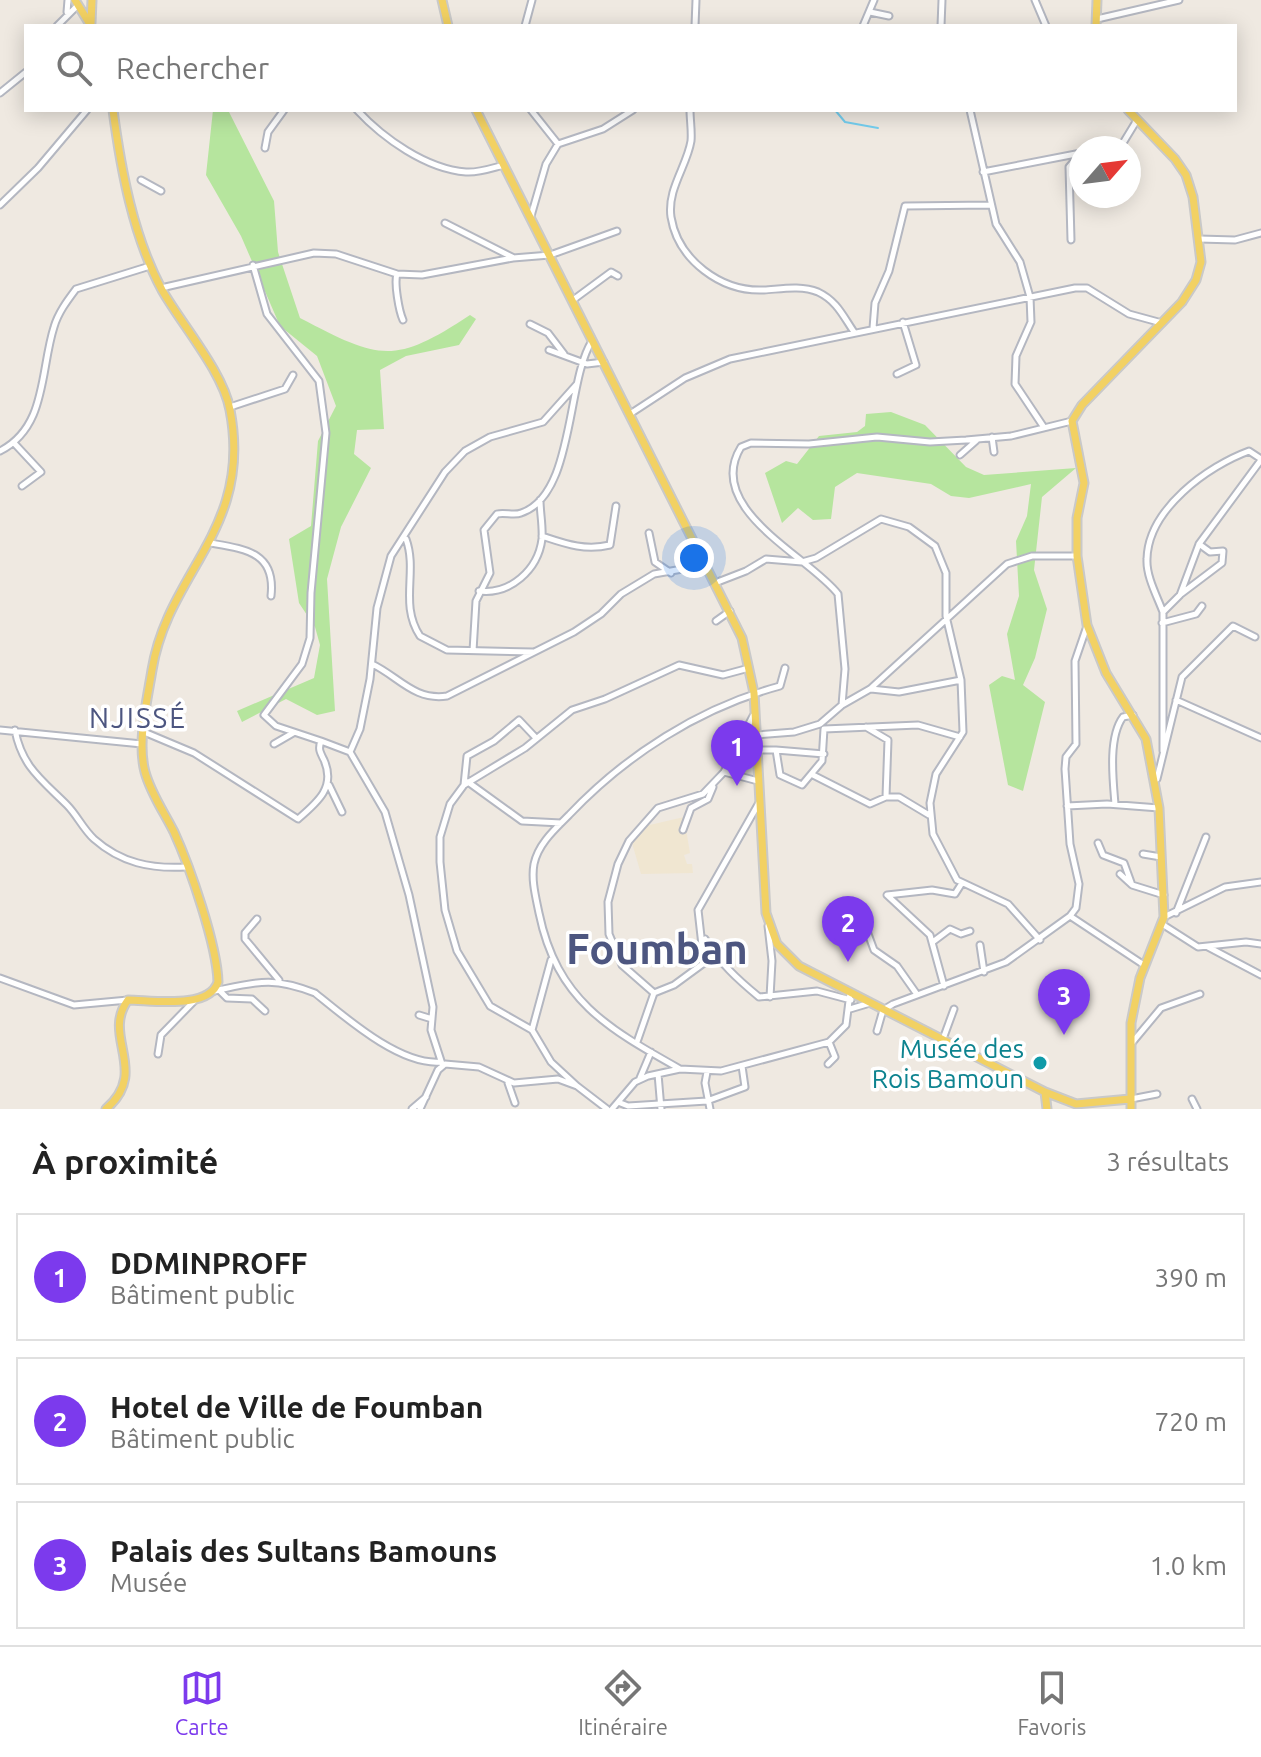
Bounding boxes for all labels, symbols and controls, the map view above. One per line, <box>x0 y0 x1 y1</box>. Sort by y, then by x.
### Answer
search box <box>24 24 1237 112</box>
icon: search <box>52 46 96 90</box>
text: Rechercher <box>116 51 269 85</box>
north arrow <box>1069 136 1141 208</box>
your location <box>674 538 714 578</box>
district label: NJISSÉ <box>89 701 187 733</box>
pin: 1 <box>711 720 763 786</box>
pin: 2 <box>822 896 874 962</box>
district label: Foumban <box>566 925 748 972</box>
pin: 3 <box>1038 969 1090 1035</box>
place label: Musée des Rois Bamoun <box>872 1034 1024 1093</box>
marker: Musée des Rois Bamoun <box>1031 1054 1049 1072</box>
text: À proximité <box>32 1142 218 1180</box>
text: 3 résultats <box>1106 1147 1229 1176</box>
text: DDMINPROFF <box>110 1246 307 1280</box>
text: 1 <box>53 1263 67 1292</box>
text: 390 m <box>1155 1263 1227 1292</box>
text: Bâtiment public <box>110 1280 295 1309</box>
text: Hotel de Ville de Foumban <box>110 1390 483 1424</box>
text: 2 <box>53 1407 67 1436</box>
text: 720 m <box>1155 1407 1227 1436</box>
text: Bâtiment public <box>110 1424 295 1453</box>
text: Palais des Sultans Bamouns <box>110 1534 497 1568</box>
text: 3 <box>53 1551 67 1580</box>
text: 1.0 km <box>1150 1551 1227 1580</box>
text: Musée <box>110 1568 187 1597</box>
tab: Carte <box>175 1666 229 1739</box>
tab: Itinéraire <box>578 1666 668 1739</box>
tab: Favoris <box>1017 1666 1086 1739</box>

